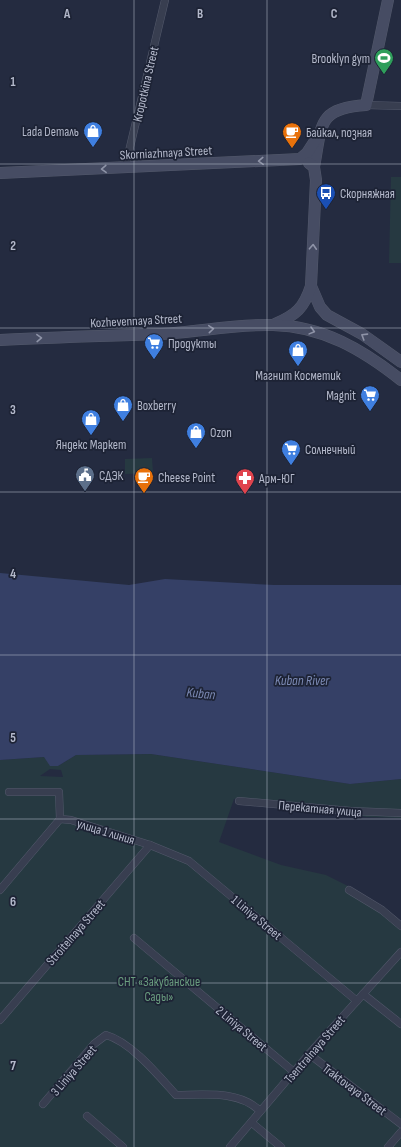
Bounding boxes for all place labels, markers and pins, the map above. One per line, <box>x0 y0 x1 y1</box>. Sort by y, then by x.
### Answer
sports icon: Brooklyn gym <box>373 47 395 75</box>
place label: Brooklyn gym <box>312 51 370 67</box>
shop icon: Lada Dеталь <box>82 120 104 148</box>
cafe icon: Байкал, позная <box>281 121 303 149</box>
place label: Lada Dеталь <box>22 124 79 140</box>
place label: Байкал, позная <box>306 125 372 141</box>
bus stop icon: Скорняжная <box>315 182 337 210</box>
place label: Скорняжная <box>340 186 395 202</box>
supermarket icon: Продукты <box>143 332 165 360</box>
place label: Продукты <box>168 336 216 352</box>
shop icon: Магнит Косметик <box>287 339 309 367</box>
place label: Магнит Косметик <box>255 368 341 384</box>
supermarket icon: Magnit <box>359 384 381 412</box>
place label: Magnit <box>326 388 356 404</box>
shop icon: Boxberry <box>112 394 134 422</box>
place label: Boxberry <box>137 398 176 414</box>
shop icon: Яндекс Маркет <box>80 408 102 436</box>
shop icon: Ozon <box>185 421 207 449</box>
place label: Ozon <box>210 425 232 441</box>
place label: Яндекс Маркет <box>56 437 126 453</box>
supermarket icon: Солнечный <box>280 438 302 466</box>
place label: Солнечный <box>305 442 355 458</box>
public building icon: СДЭК <box>74 464 96 492</box>
cafe icon: Cheese Point <box>133 466 155 494</box>
pharmacy icon: Арм-ЮГ <box>234 467 256 495</box>
place label: СДЭК <box>99 468 124 484</box>
place label: Cheese Point <box>158 470 215 486</box>
place label: Арм-ЮГ <box>258 471 295 487</box>

